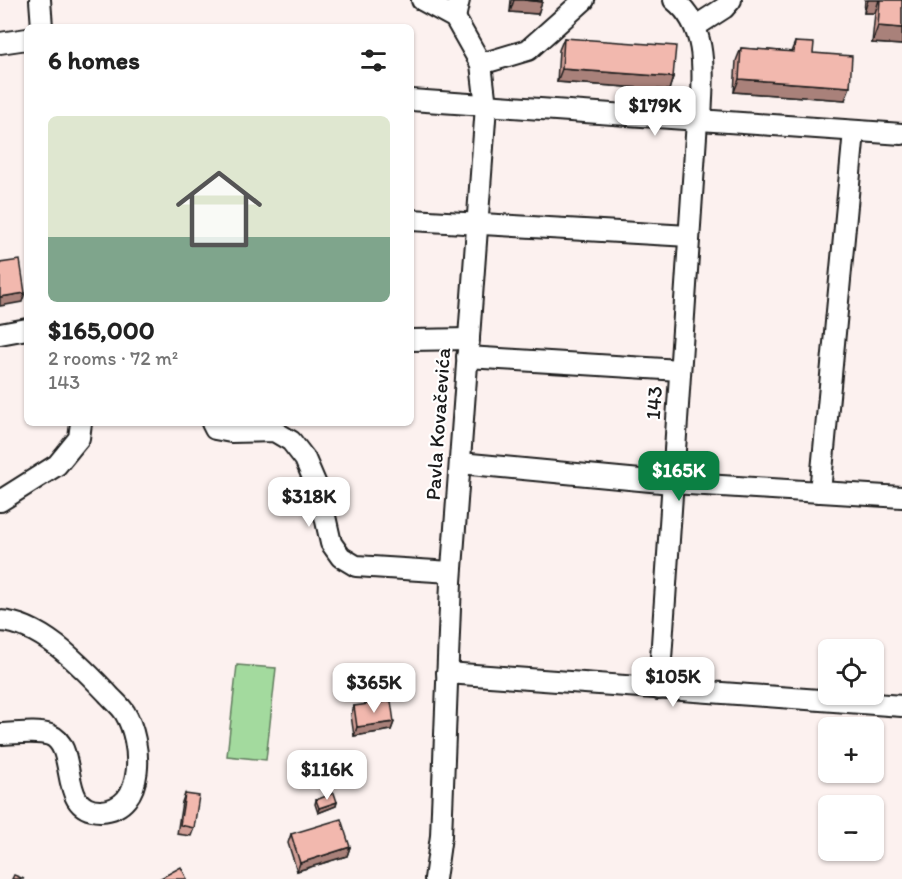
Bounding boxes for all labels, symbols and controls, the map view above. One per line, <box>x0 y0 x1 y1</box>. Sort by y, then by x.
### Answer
text: 6 homes <box>48 44 140 76</box>
icon: filters <box>357 44 390 77</box>
pin: $179K <box>613 86 697 137</box>
text: $179K <box>629 93 681 117</box>
icon: home <box>165 155 273 263</box>
text: $165,000 <box>48 314 155 346</box>
text: 2 rooms · 72 m² <box>48 346 178 370</box>
street label: Pavla Kovačevića <box>420 347 455 501</box>
text: 143 <box>48 370 80 394</box>
street label: 143 <box>640 385 667 421</box>
pin: $165K <box>637 451 721 502</box>
text: $165K <box>652 458 706 482</box>
pin: $318K <box>267 477 351 528</box>
text: $318K <box>282 484 336 508</box>
map controls <box>818 639 884 861</box>
button: locate <box>818 639 884 705</box>
pin: $105K <box>631 657 715 708</box>
pin: $365K <box>332 663 416 714</box>
text: $105K <box>645 664 701 688</box>
text: $365K <box>347 670 401 694</box>
button: + <box>818 717 884 783</box>
pin: $116K <box>285 750 369 801</box>
text: $116K <box>301 757 353 781</box>
button: − <box>818 795 884 861</box>

